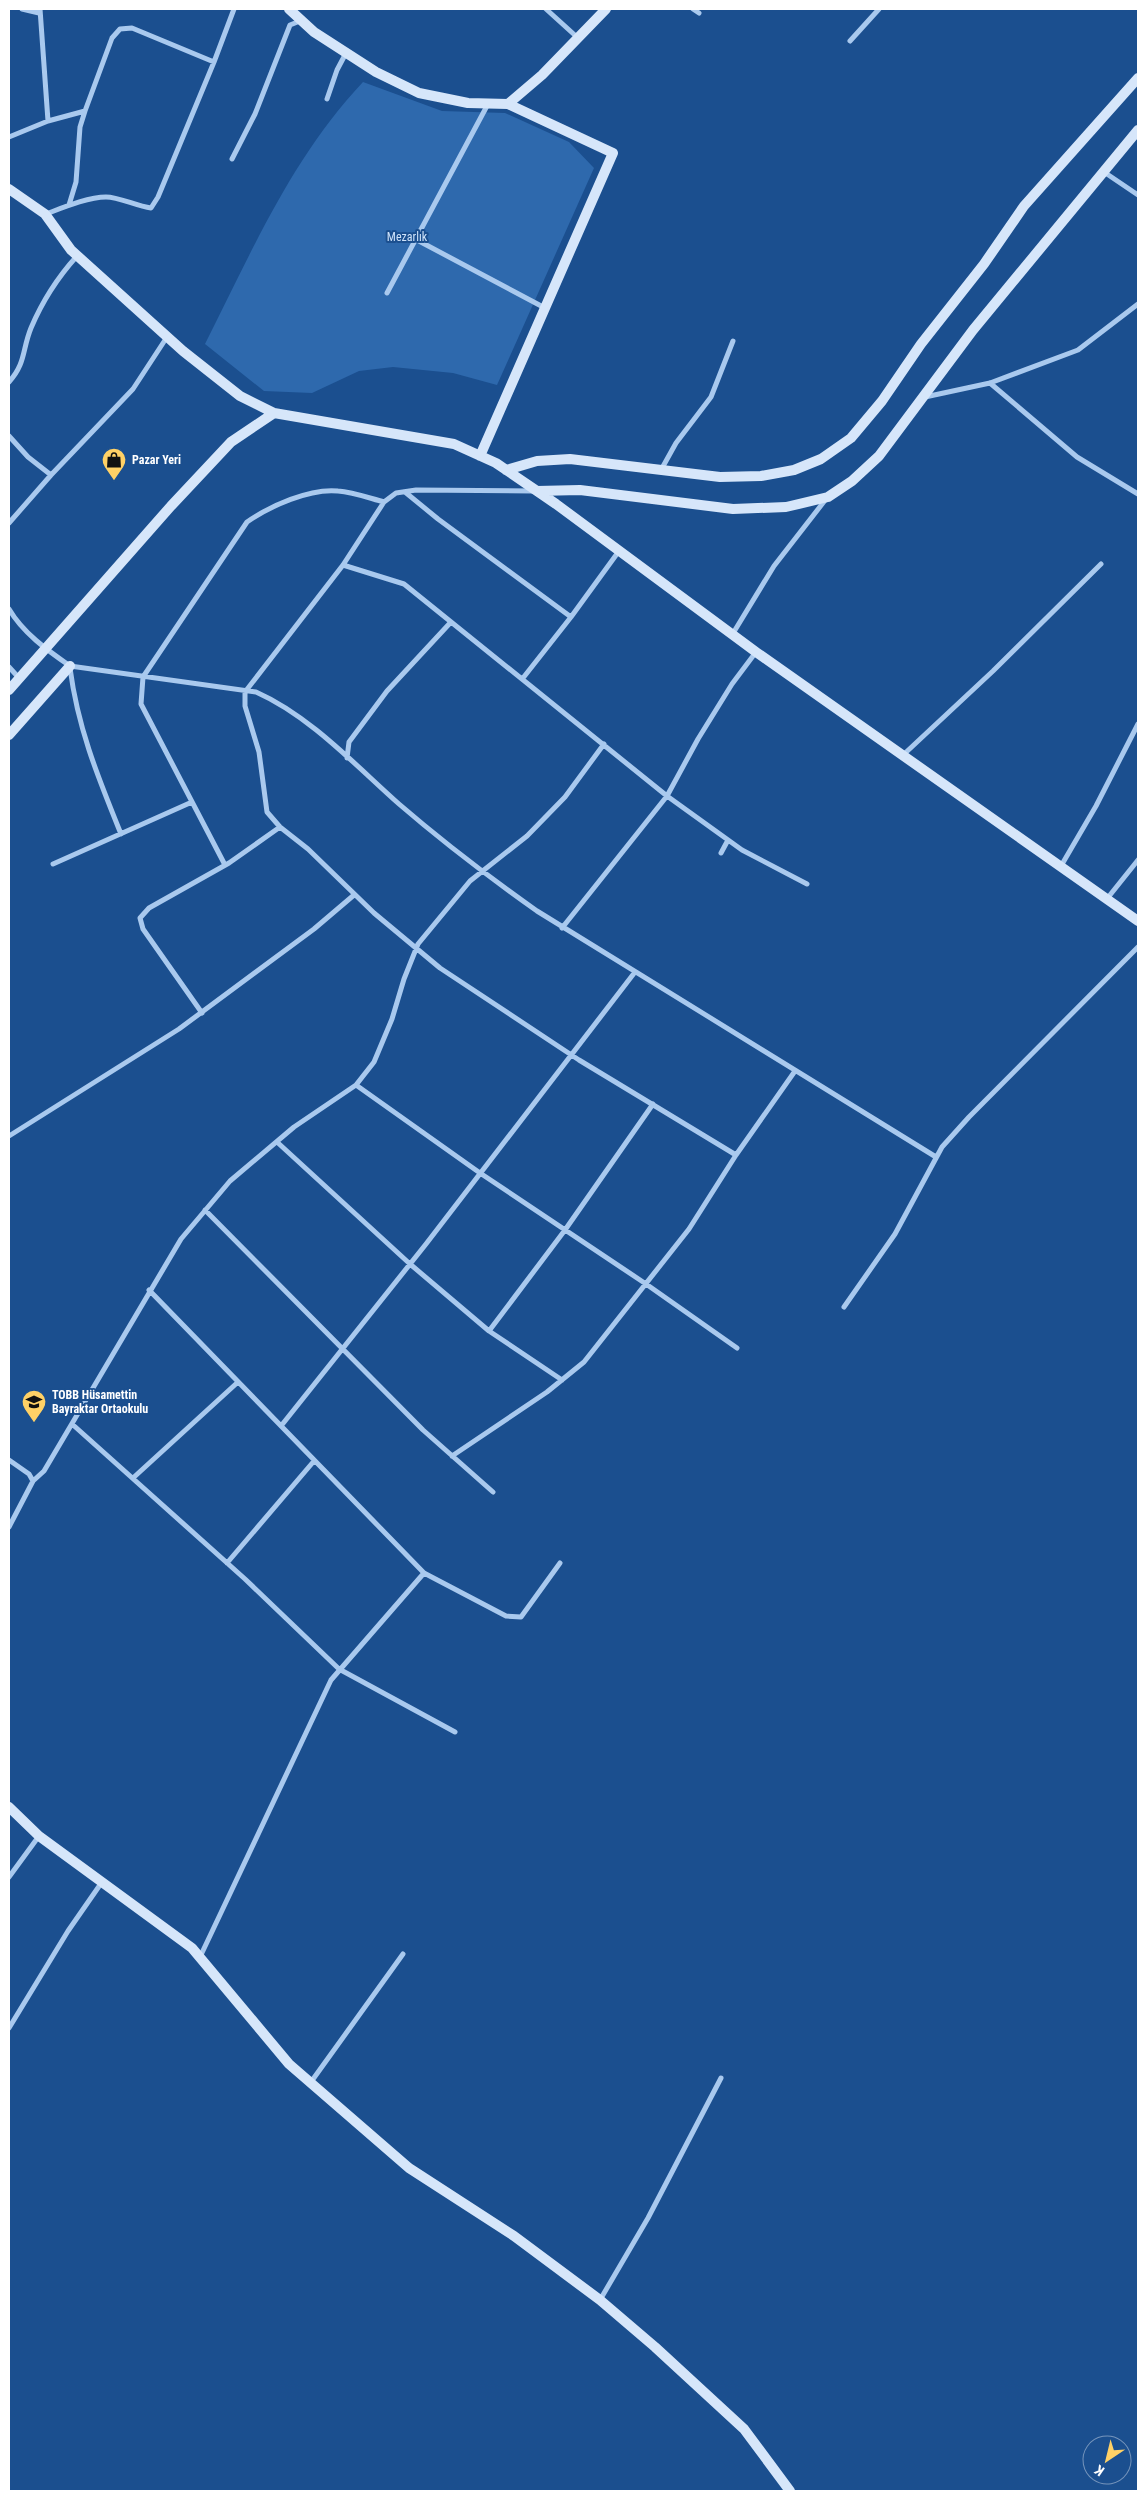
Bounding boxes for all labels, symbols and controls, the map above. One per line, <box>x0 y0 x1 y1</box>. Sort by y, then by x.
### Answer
park label: Mezarlık <box>387 230 428 244</box>
shop icon: Pazar Yeri <box>101 447 127 481</box>
place label: Pazar Yeri <box>132 453 181 467</box>
place label: TOBB Hüsamettin Bayraktar Ortaokulu <box>52 1388 148 1416</box>
school or university icon: TOBB Hüsamettin Bayraktar Ortaokulu <box>21 1389 47 1423</box>
north arrow <box>1082 2435 1132 2485</box>
text: K <box>1092 2462 1107 2479</box>

